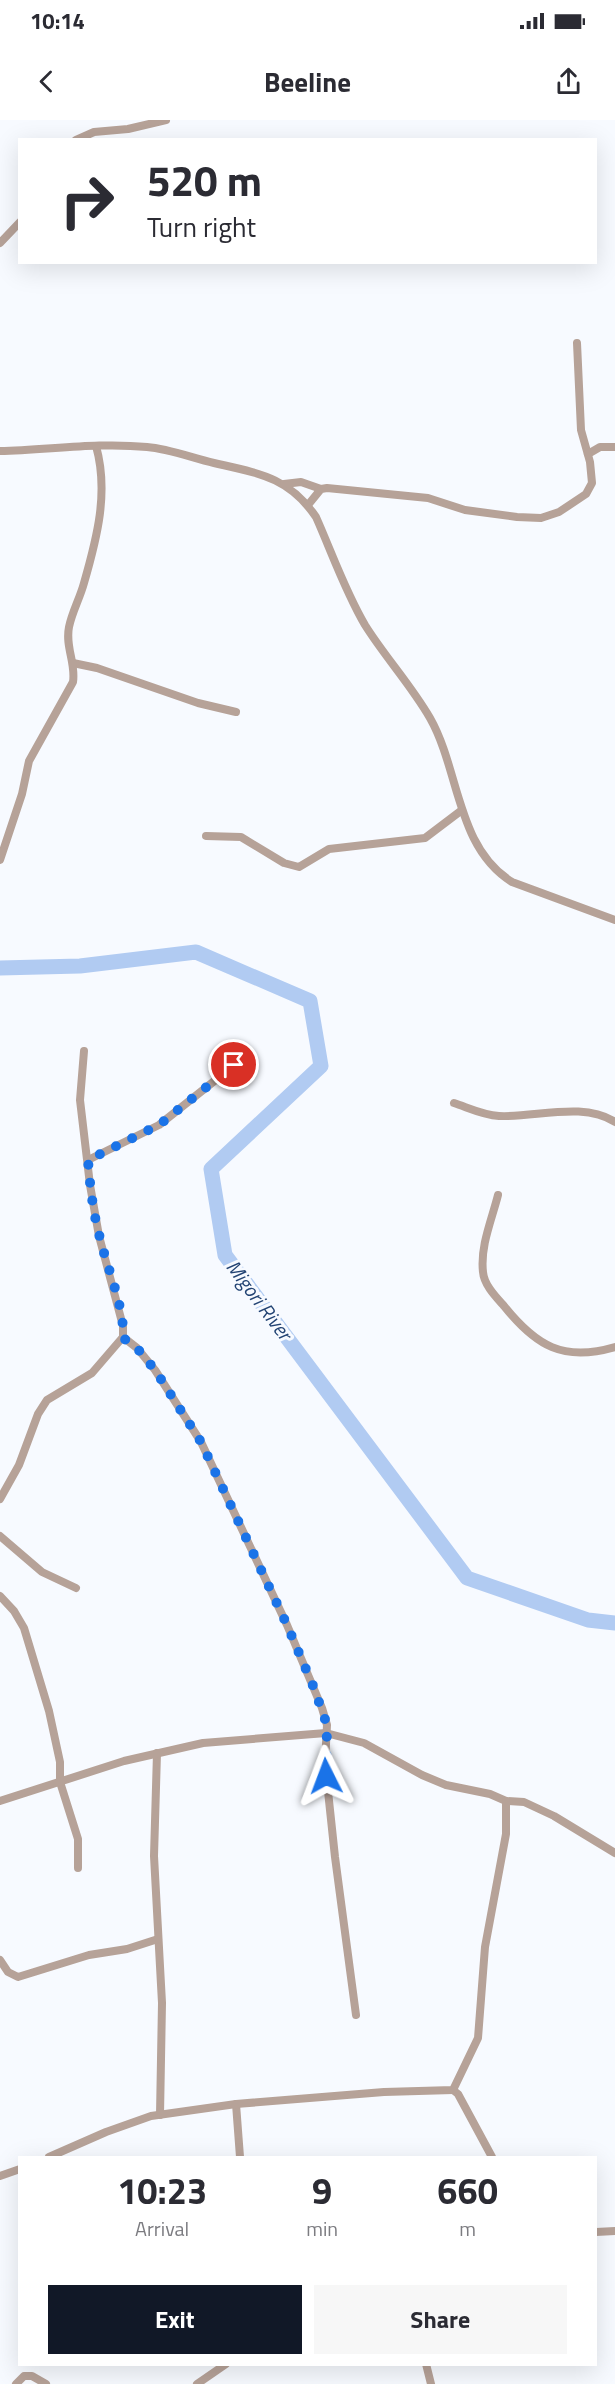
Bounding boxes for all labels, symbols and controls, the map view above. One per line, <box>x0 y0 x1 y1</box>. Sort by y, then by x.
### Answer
text: 10:14 <box>30 4 85 38</box>
text: Beeline <box>264 61 351 102</box>
icon: back <box>30 65 63 98</box>
icon: share <box>552 65 585 98</box>
text: 520 m <box>147 148 262 212</box>
icon: right <box>48 162 126 240</box>
text: Turn right <box>147 206 256 247</box>
pin <box>208 1039 259 1090</box>
icon: arrive <box>217 1048 250 1081</box>
water label: Migori River <box>219 1253 302 1349</box>
position arrow <box>294 1744 358 1808</box>
text: 10:23 <box>117 2163 207 2218</box>
text: 9 <box>312 2163 332 2218</box>
text: 660 <box>437 2163 498 2218</box>
text: Arrival <box>135 2213 189 2244</box>
text: min <box>306 2213 338 2244</box>
text: m <box>459 2213 476 2244</box>
button: Exit <box>48 2285 302 2354</box>
button: Share <box>314 2285 567 2354</box>

